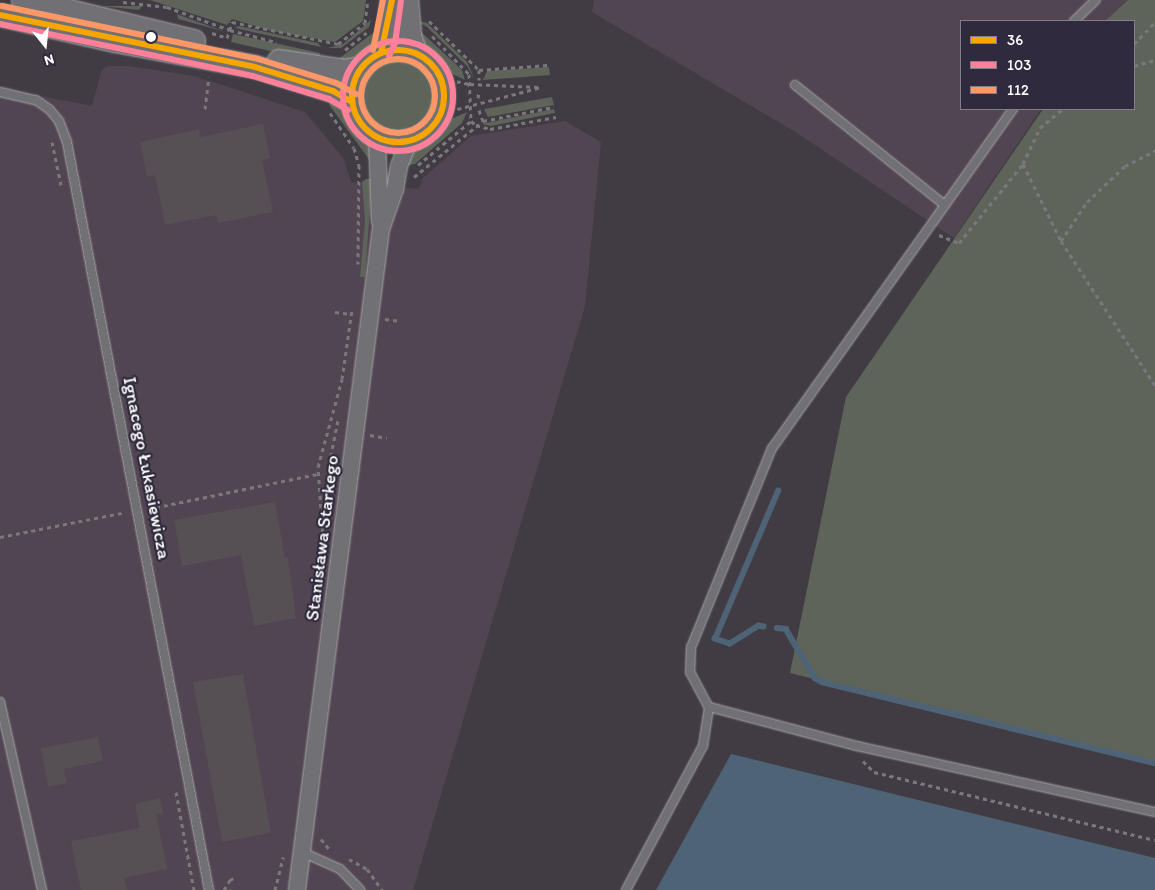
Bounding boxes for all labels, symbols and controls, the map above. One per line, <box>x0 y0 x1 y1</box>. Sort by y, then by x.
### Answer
north arrow <box>20 20 70 70</box>
legend <box>960 20 1135 110</box>
text: 36 <box>1007 31 1023 49</box>
unlabelled marker <box>146 32 156 42</box>
text: N <box>42 50 56 69</box>
text: 103 <box>1007 56 1031 74</box>
text: 112 <box>1007 81 1029 99</box>
street label: Ignacego Łukasiewicza <box>118 375 176 561</box>
street label: Stanisława Starkego <box>301 454 343 622</box>

